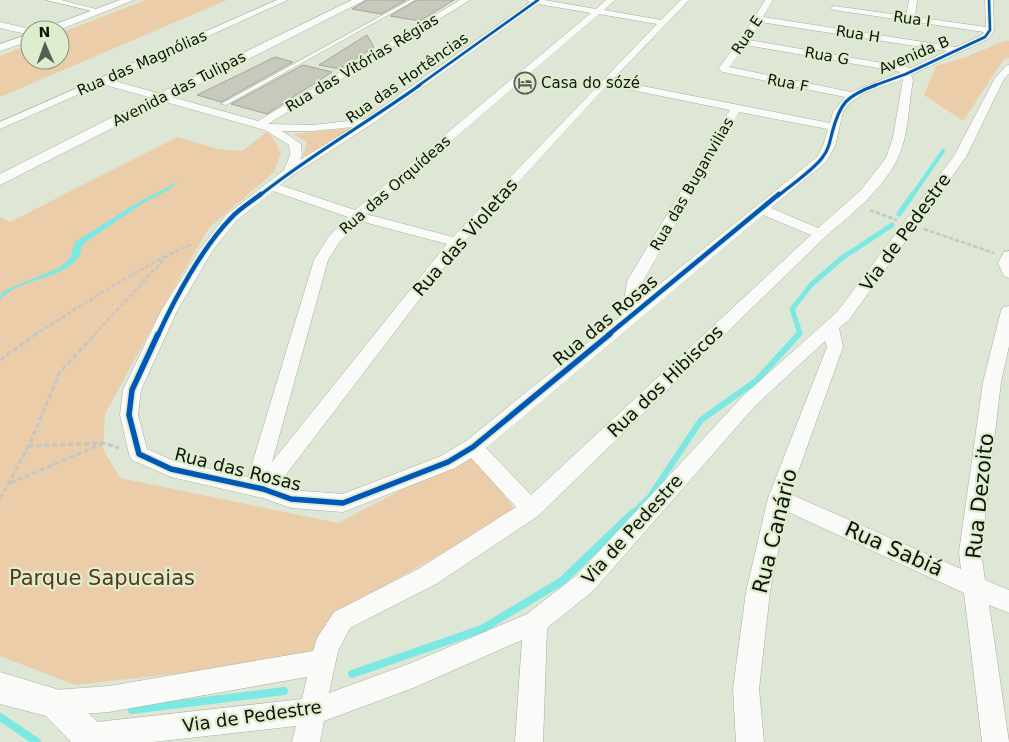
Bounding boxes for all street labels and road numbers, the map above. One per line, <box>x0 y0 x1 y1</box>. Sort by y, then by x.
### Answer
street label: Rua I <box>892 7 932 31</box>
street label: Rua das Vitórias Régias <box>282 10 442 116</box>
street label: Rua E <box>728 12 766 58</box>
street label: Rua H <box>835 22 881 46</box>
street label: Rua das Magnólias <box>74 26 210 100</box>
street label: Rua das Hortências <box>342 29 472 127</box>
street label: Avenida B <box>876 32 952 78</box>
street label: Rua G <box>803 43 851 69</box>
street label: Avenida das Tulipas <box>109 47 249 130</box>
street label: Rua F <box>766 70 810 96</box>
street label: Rua das Buganvilias <box>646 114 738 254</box>
street label: Rua das Orquídeas <box>336 132 454 238</box>
street label: Via de Pedestre <box>855 169 955 295</box>
street label: Rua das Violetas <box>408 174 522 300</box>
street label: Rua das Rosas <box>548 270 662 370</box>
street label: Rua dos Hibiscos <box>603 321 727 441</box>
street label: Rua Dezoito <box>961 432 999 560</box>
street label: Rua das Rosas <box>172 443 304 495</box>
street label: Rua Canário <box>748 466 802 596</box>
street label: Via de Pedestre <box>577 470 687 588</box>
street label: Rua Sabiá <box>841 517 947 581</box>
street label: Via de Pedestre <box>181 696 323 736</box>

